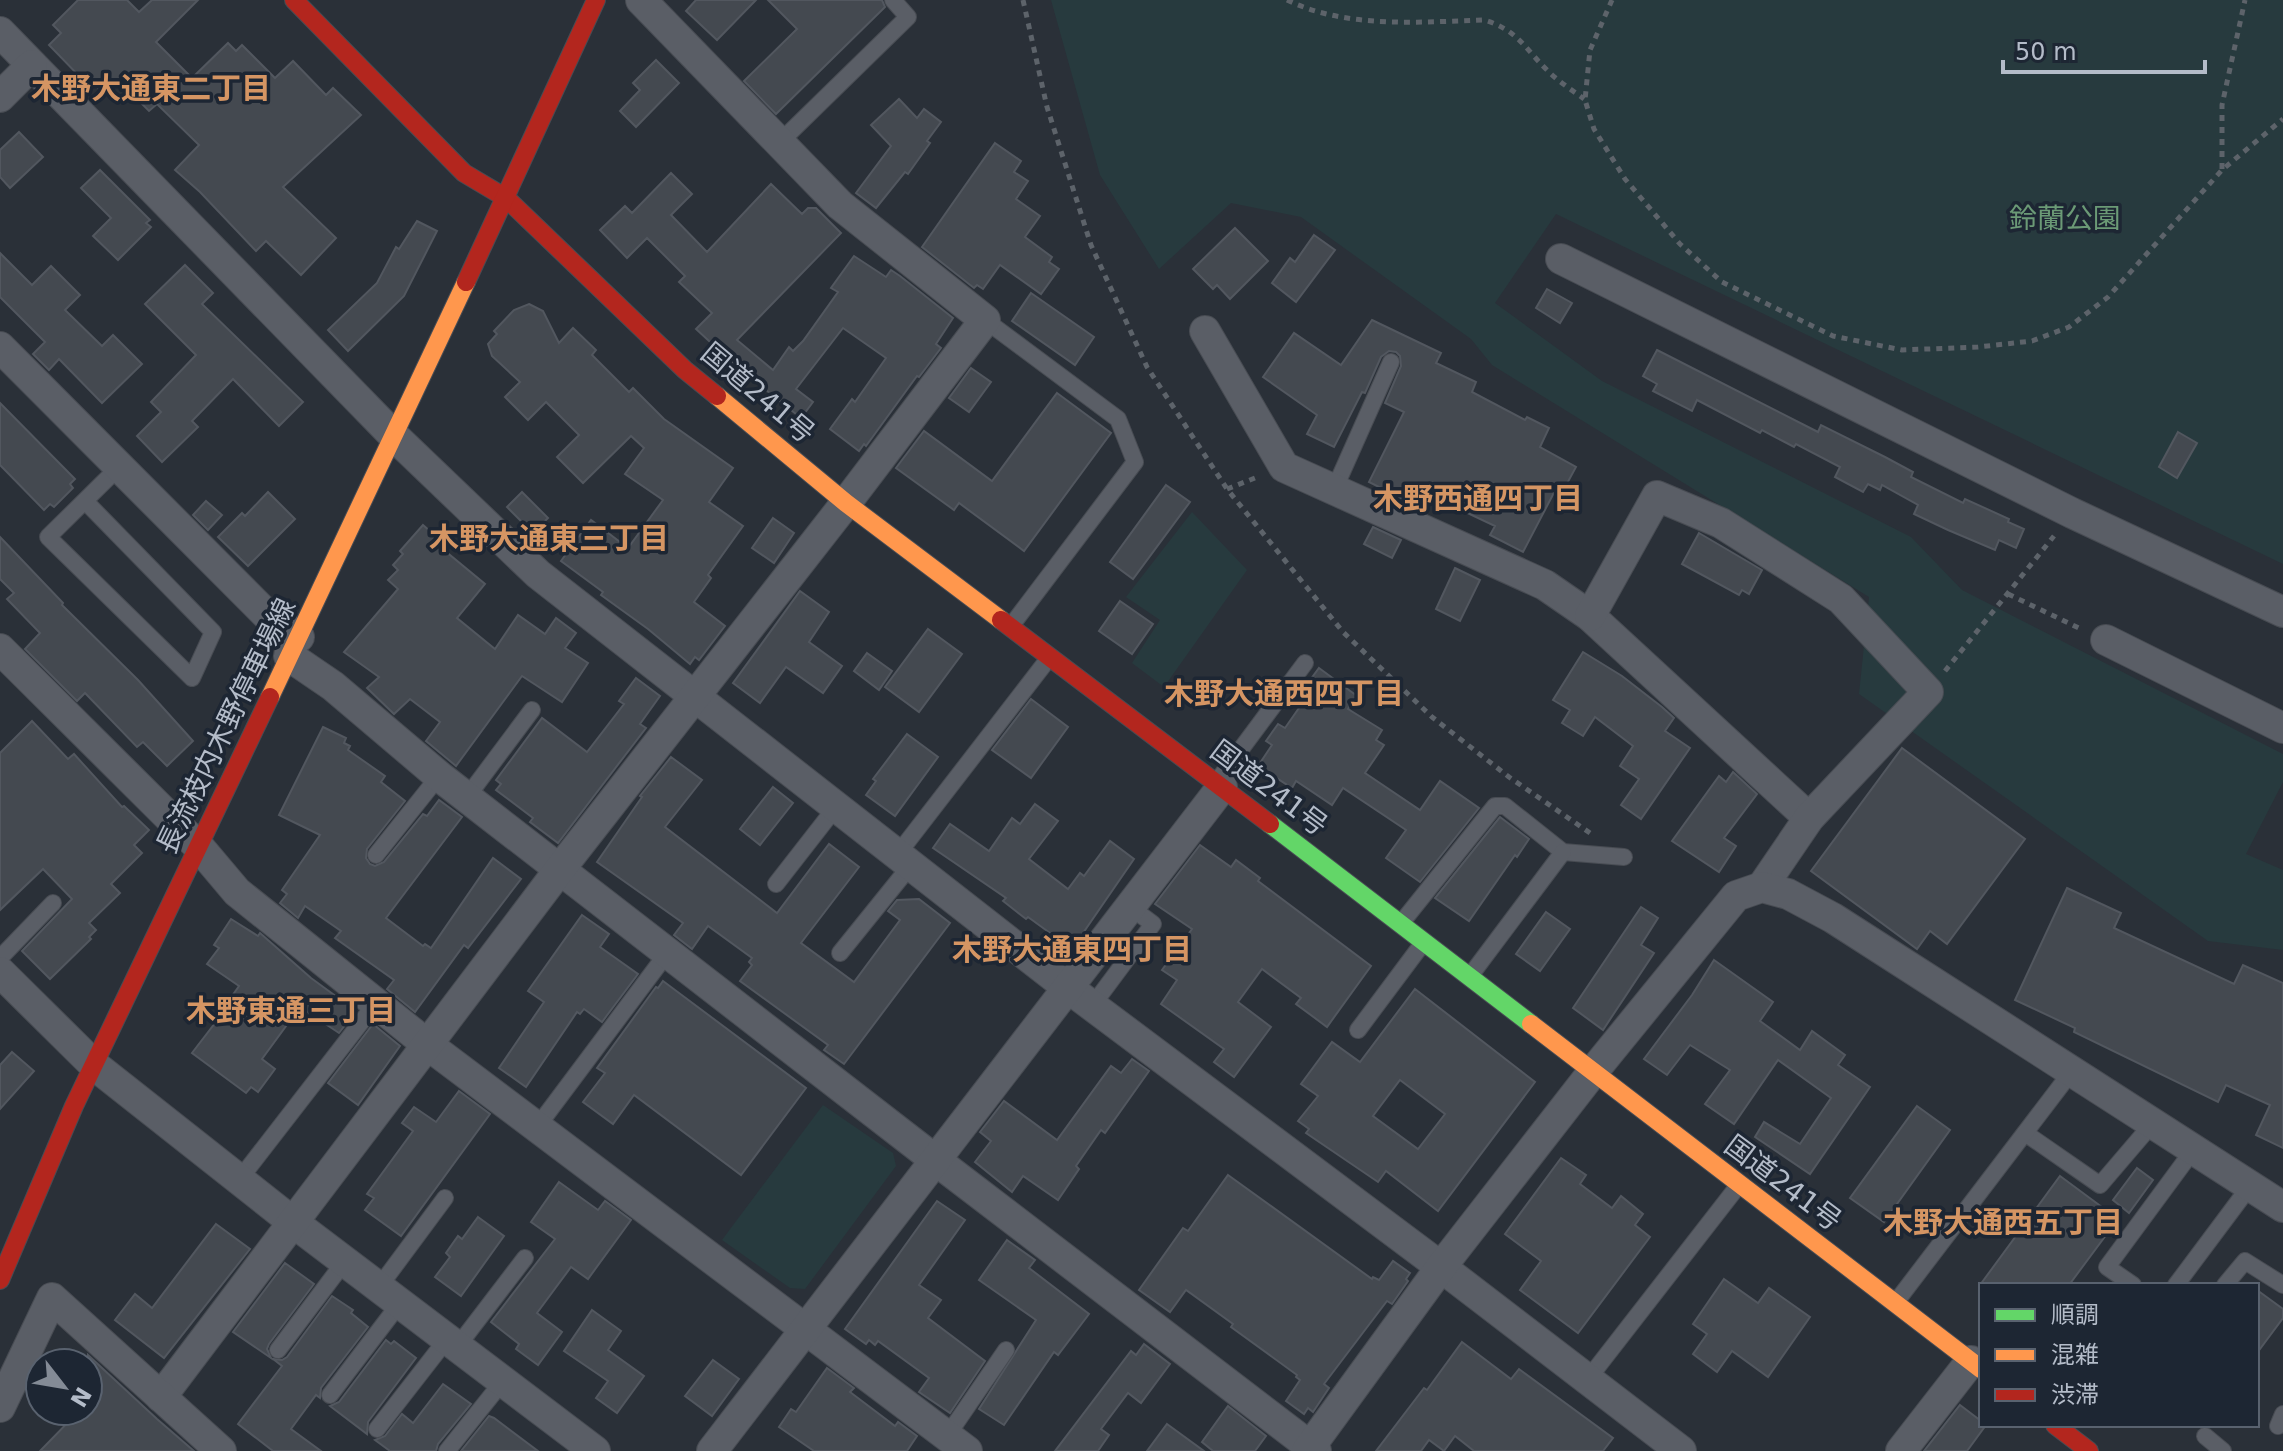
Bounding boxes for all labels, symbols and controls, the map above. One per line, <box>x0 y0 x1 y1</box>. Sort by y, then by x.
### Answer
scale bar <box>2003 24 2205 74</box>
text: 50 m <box>2015 38 2077 66</box>
district label: 木野大通東二丁目 <box>31 71 271 106</box>
park label: 鈴蘭公園 <box>2009 202 2121 235</box>
street label: 国道241号 <box>695 336 821 450</box>
district label: 木野西通四丁目 <box>1373 481 1583 516</box>
district label: 木野大通東三丁目 <box>429 521 669 556</box>
street label: 長流枝内木野停車場線 <box>150 593 302 859</box>
district label: 木野大通西四丁目 <box>1164 676 1404 711</box>
street label: 国道241号 <box>1204 733 1334 843</box>
district label: 木野大通東四丁目 <box>952 932 1192 967</box>
district label: 木野東通三丁目 <box>186 993 396 1028</box>
street label: 国道241号 <box>1718 1128 1848 1238</box>
district label: 木野大通西五丁目 <box>1883 1205 2123 1240</box>
legend <box>1979 1283 2259 1427</box>
text: 順調 <box>2051 1301 2099 1329</box>
text: 混雑 <box>2051 1341 2099 1369</box>
north arrow <box>24 1347 104 1427</box>
text: 渋滞 <box>2051 1381 2099 1409</box>
text: N <box>65 1383 96 1411</box>

